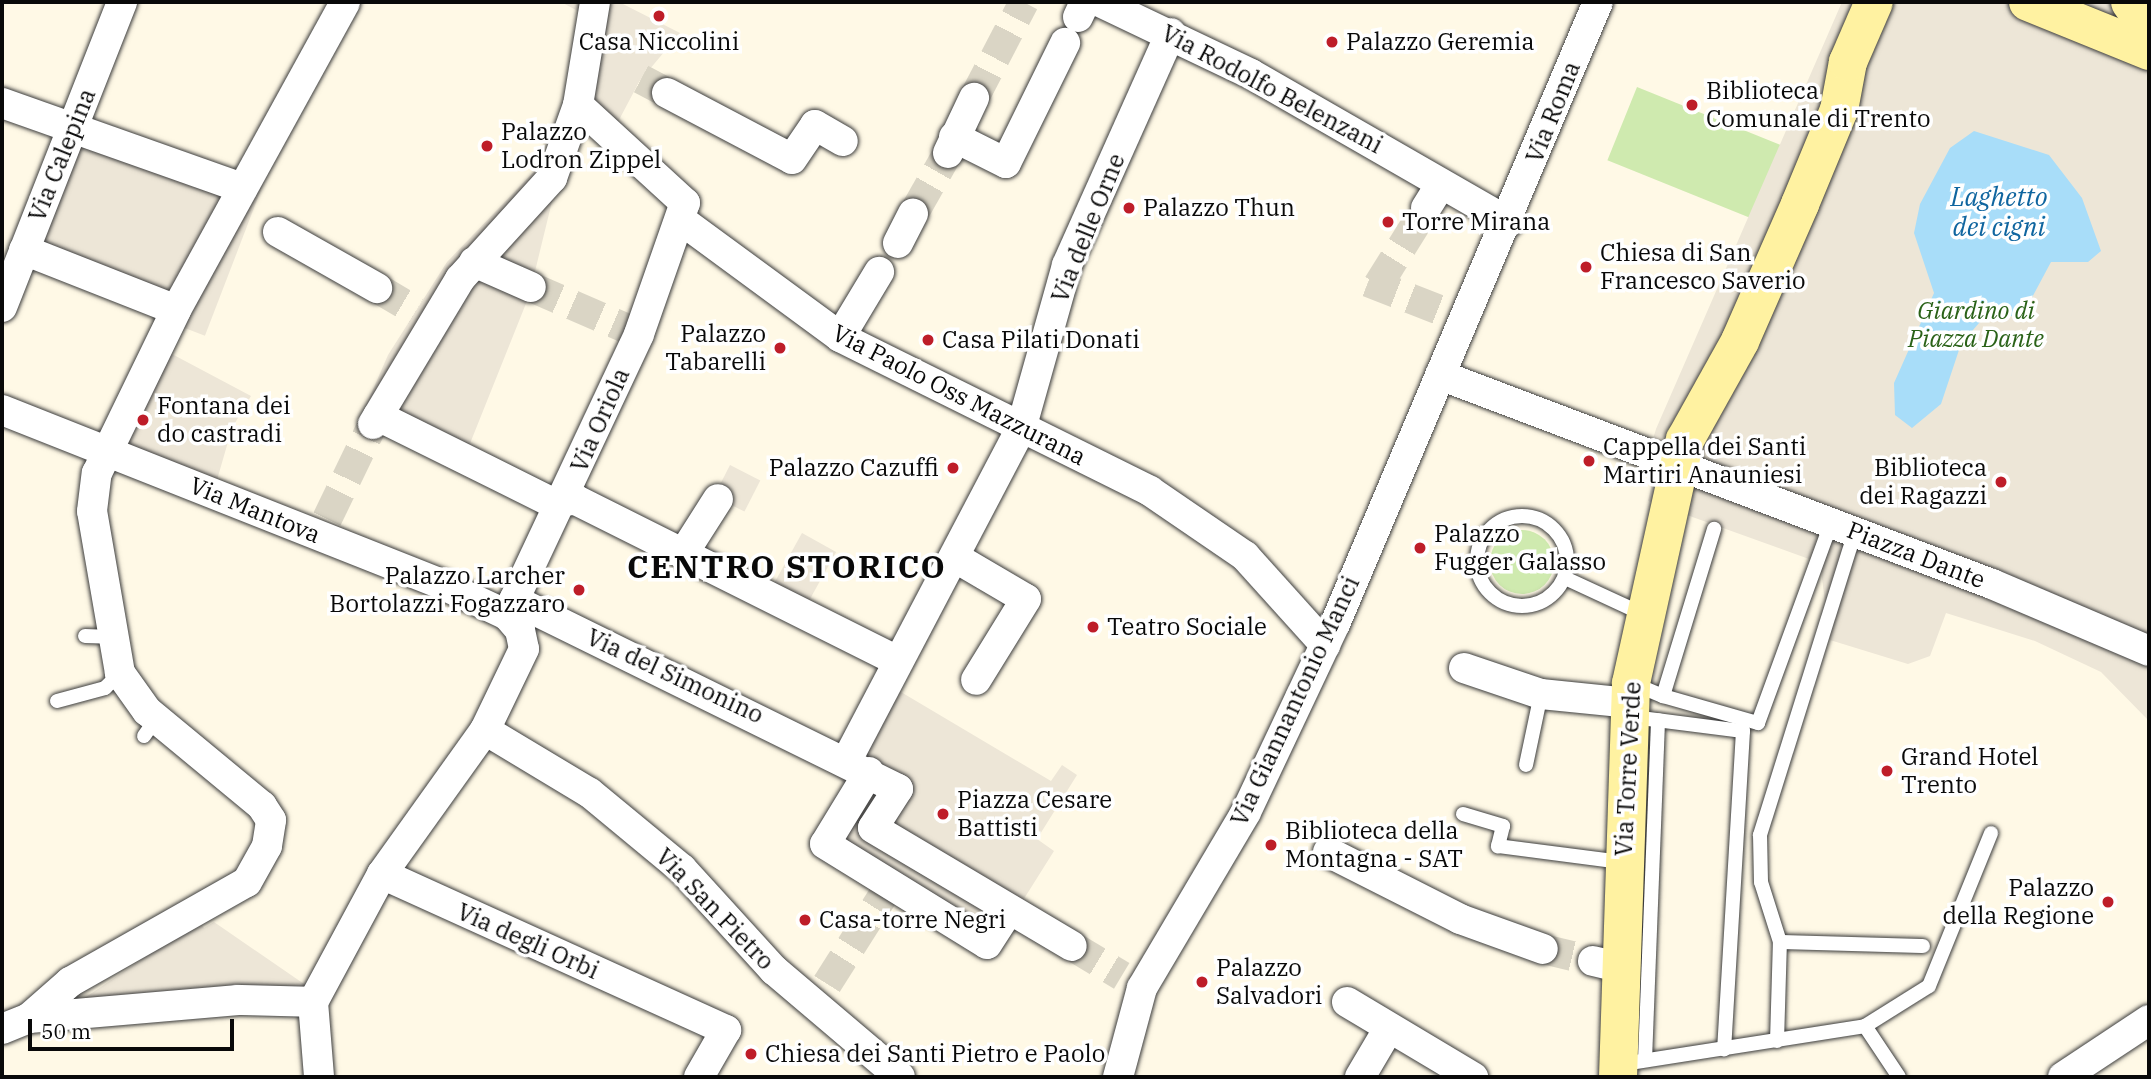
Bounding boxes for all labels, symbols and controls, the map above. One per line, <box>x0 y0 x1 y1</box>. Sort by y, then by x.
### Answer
marker: Casa Niccolini <box>651 8 667 24</box>
street label: Via Rodolfo Belenzani <box>1157 18 1387 160</box>
place label: Casa Niccolini <box>579 28 739 56</box>
place label: Palazzo Geremia <box>1346 28 1534 56</box>
marker: Palazzo Geremia <box>1324 34 1340 50</box>
street label: Via Roma <box>1520 57 1586 167</box>
place label: Biblioteca Comunale di Trento <box>1706 77 1931 133</box>
street label: Via Calepina <box>22 84 102 226</box>
marker: Biblioteca Comunale di Trento <box>1684 97 1700 113</box>
place label: Palazzo Lodron Zippel <box>501 118 661 174</box>
marker: Palazzo Lodron Zippel <box>479 138 495 154</box>
street label: Via delle Orne <box>1045 149 1131 307</box>
water label: Laghetto dei cigni <box>1950 181 2048 242</box>
place label: Palazzo Thun <box>1143 194 1295 222</box>
marker: Palazzo Thun <box>1121 200 1137 216</box>
place label: Torre Mirana <box>1402 208 1550 236</box>
marker: Torre Mirana <box>1380 214 1396 230</box>
place label: Chiesa di San Francesco Saverio <box>1600 239 1806 295</box>
marker: Chiesa di San Francesco Saverio <box>1578 259 1594 275</box>
park label: Giardino di Piazza Dante <box>1908 297 2044 353</box>
street label: Via Paolo Oss Mazzurana <box>827 318 1091 472</box>
place label: Palazzo Tabarelli <box>665 320 766 376</box>
place label: Casa Pilati Donati <box>942 326 1140 354</box>
marker: Casa Pilati Donati <box>920 332 936 348</box>
marker: Palazzo Tabarelli <box>772 340 788 356</box>
street label: Via Oriola <box>564 363 636 477</box>
place label: Fontana dei do castradi <box>157 392 291 448</box>
marker: Fontana dei do castradi <box>135 412 151 428</box>
place label: Cappella dei Santi Martiri Anauniesi <box>1603 433 1806 489</box>
marker: Cappella dei Santi Martiri Anauniesi <box>1581 453 1597 469</box>
place label: Palazzo Cazuffi <box>769 454 939 482</box>
place label: Biblioteca dei Ragazzi <box>1859 454 1987 510</box>
marker: Palazzo Cazuffi <box>945 460 961 476</box>
street label: Via Mantova <box>185 471 325 549</box>
marker: Biblioteca dei Ragazzi <box>1993 474 2009 490</box>
street label: Piazza Dante <box>1843 515 1989 595</box>
place label: Palazzo Fugger Galasso <box>1434 520 1606 576</box>
marker: Palazzo Fugger Galasso <box>1412 540 1428 556</box>
district label: CENTRO STORICO <box>629 547 945 585</box>
place label: Palazzo Larcher Bortolazzi Fogazzaro <box>329 562 565 618</box>
street label: Via Giannantonio Manci <box>1224 572 1366 830</box>
marker: Palazzo Larcher Bortolazzi Fogazzaro <box>571 582 587 598</box>
place label: Teatro Sociale <box>1107 613 1267 641</box>
marker: Teatro Sociale <box>1085 619 1101 635</box>
street label: Via del Simonino <box>582 622 768 730</box>
street label: Via Torre Verde <box>1609 681 1647 857</box>
place label: Grand Hotel Trento <box>1901 743 2038 799</box>
marker: Grand Hotel Trento <box>1879 763 1895 779</box>
place label: Piazza Cesare Battisti <box>957 786 1112 842</box>
marker: Piazza Cesare Battisti <box>935 806 951 822</box>
place label: Biblioteca della Montagna - SAT <box>1285 817 1463 873</box>
marker: Biblioteca della Montagna - SAT <box>1263 837 1279 853</box>
street label: Via San Pietro <box>650 842 780 976</box>
place label: Palazzo della Regione <box>1942 874 2094 930</box>
marker: Palazzo della Regione <box>2100 894 2116 910</box>
street label: Via degli Orbi <box>453 897 603 985</box>
place label: Casa-torre Negri <box>819 906 1006 934</box>
marker: Casa-torre Negri <box>797 912 813 928</box>
place label: Palazzo Salvadori <box>1216 954 1322 1010</box>
marker: Palazzo Salvadori <box>1194 974 1210 990</box>
scale bar <box>32 1006 238 1050</box>
text: 50 m <box>41 1017 91 1045</box>
place label: Chiesa dei Santi Pietro e Paolo <box>765 1040 1105 1068</box>
marker: Chiesa dei Santi Pietro e Paolo <box>743 1046 759 1062</box>

